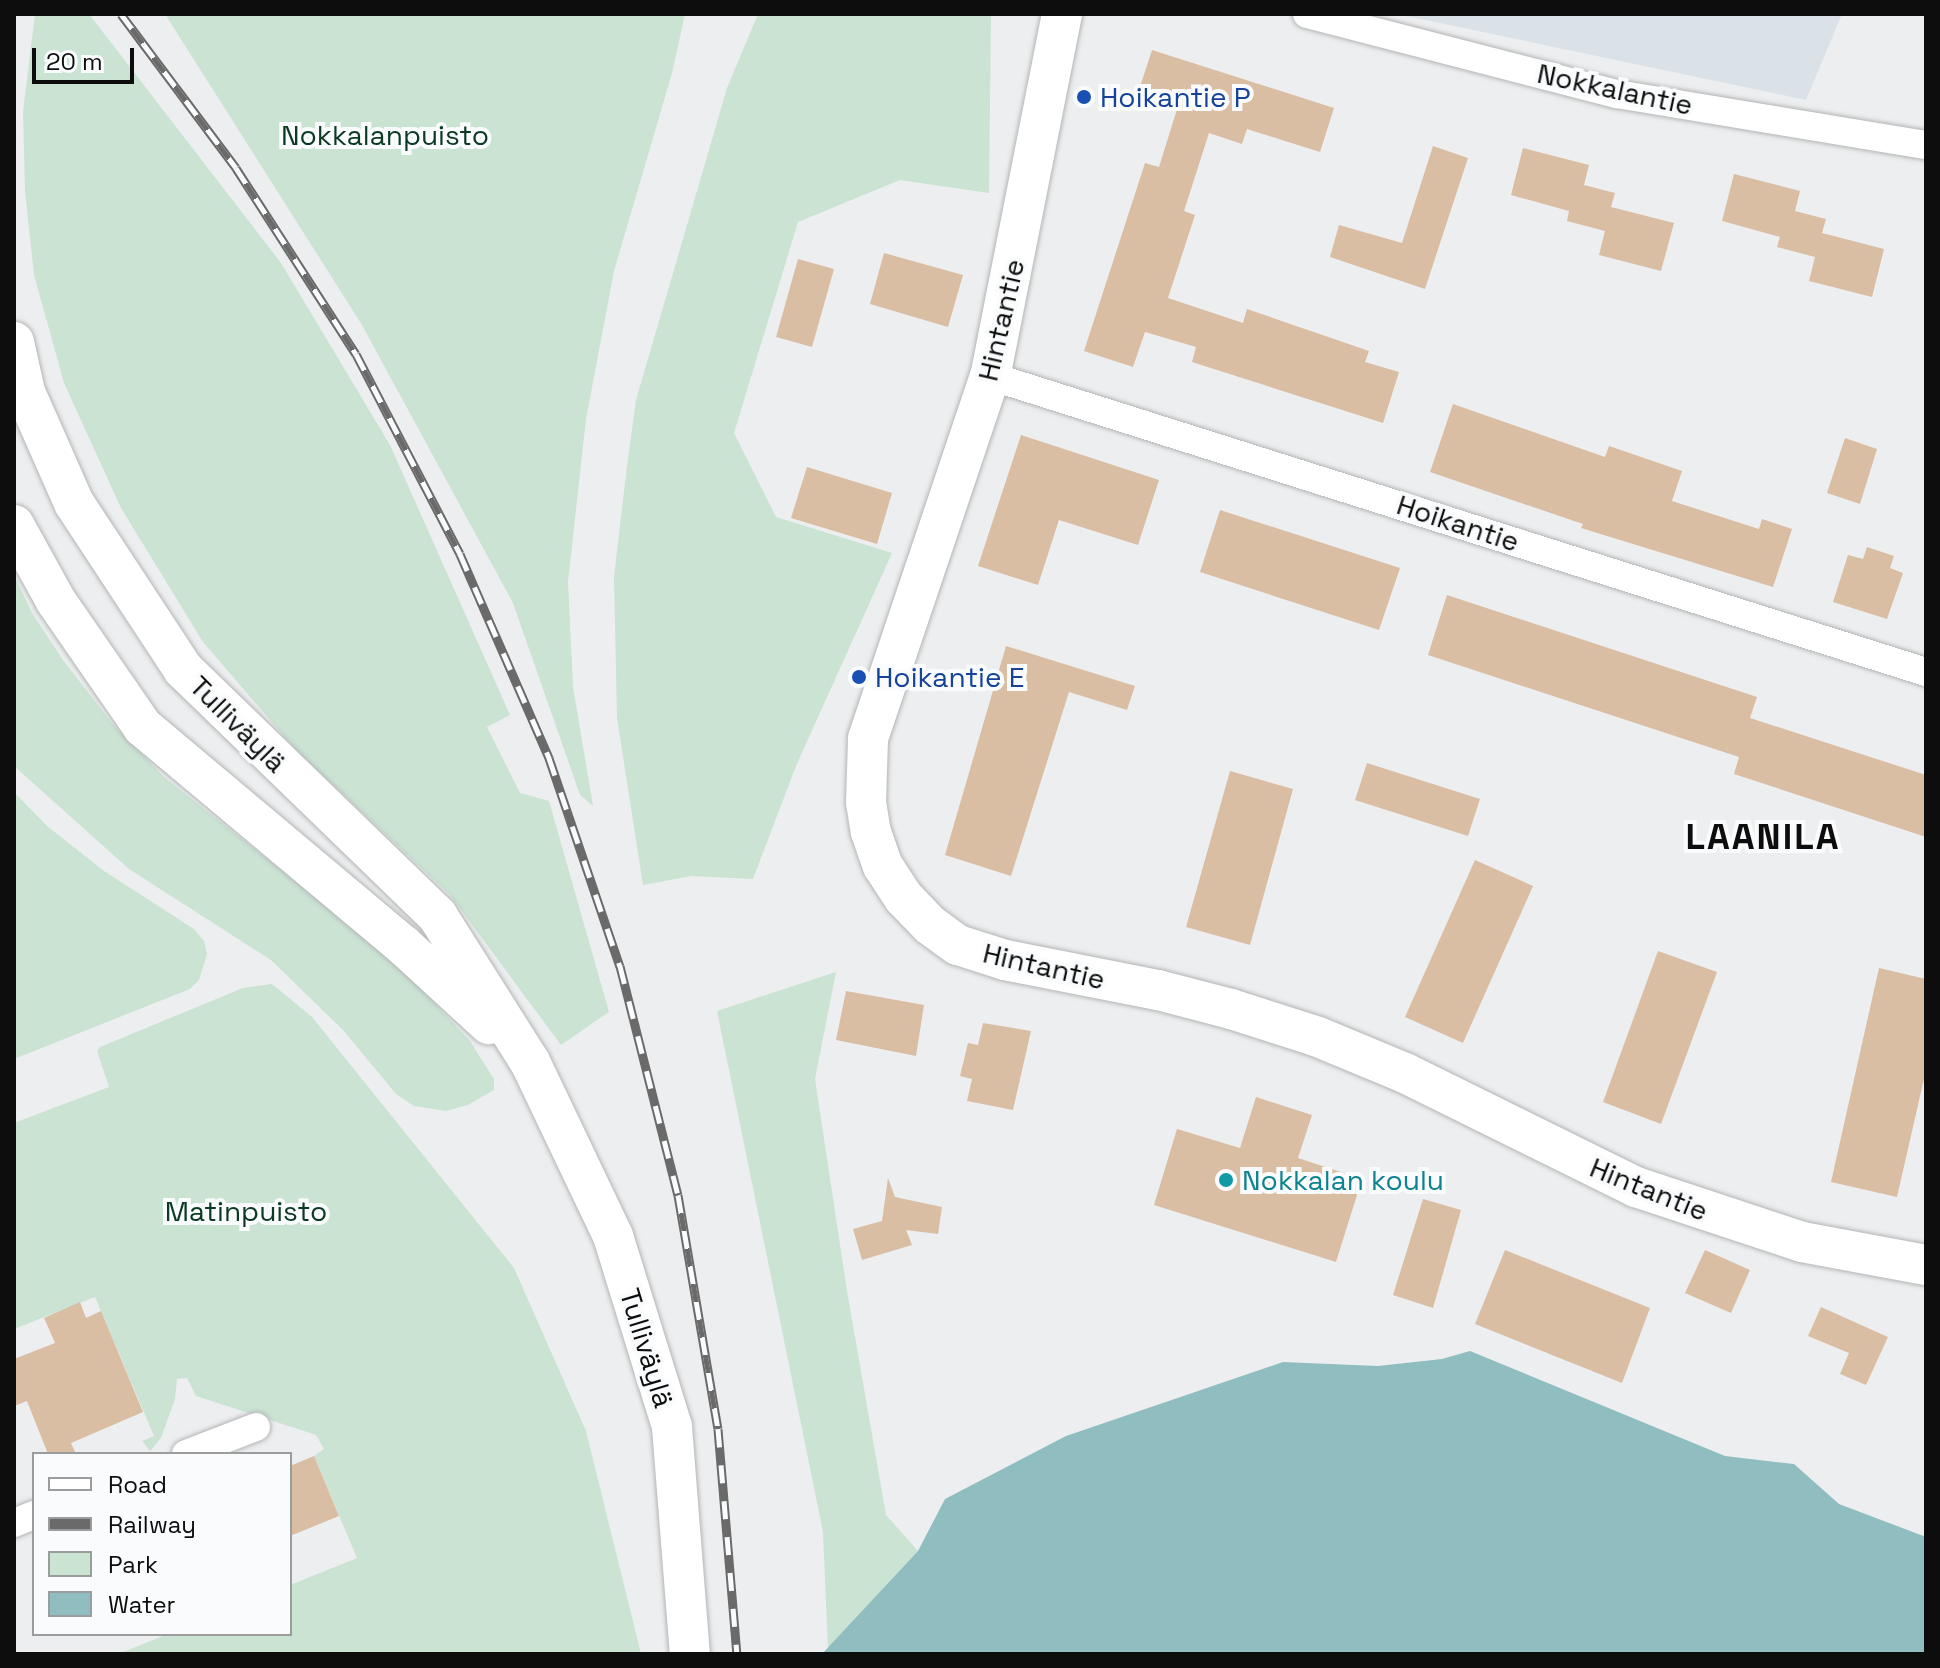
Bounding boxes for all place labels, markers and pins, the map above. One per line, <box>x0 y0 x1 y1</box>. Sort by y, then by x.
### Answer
place label: Hoikantie P <box>1100 80 1250 114</box>
marker: Hoikantie P <box>1075 88 1093 106</box>
place label: Hoikantie E <box>875 660 1024 694</box>
marker: Hoikantie E <box>850 668 868 686</box>
place label: Nokkalan koulu <box>1242 1163 1444 1197</box>
marker: Nokkalan koulu <box>1217 1171 1235 1189</box>

